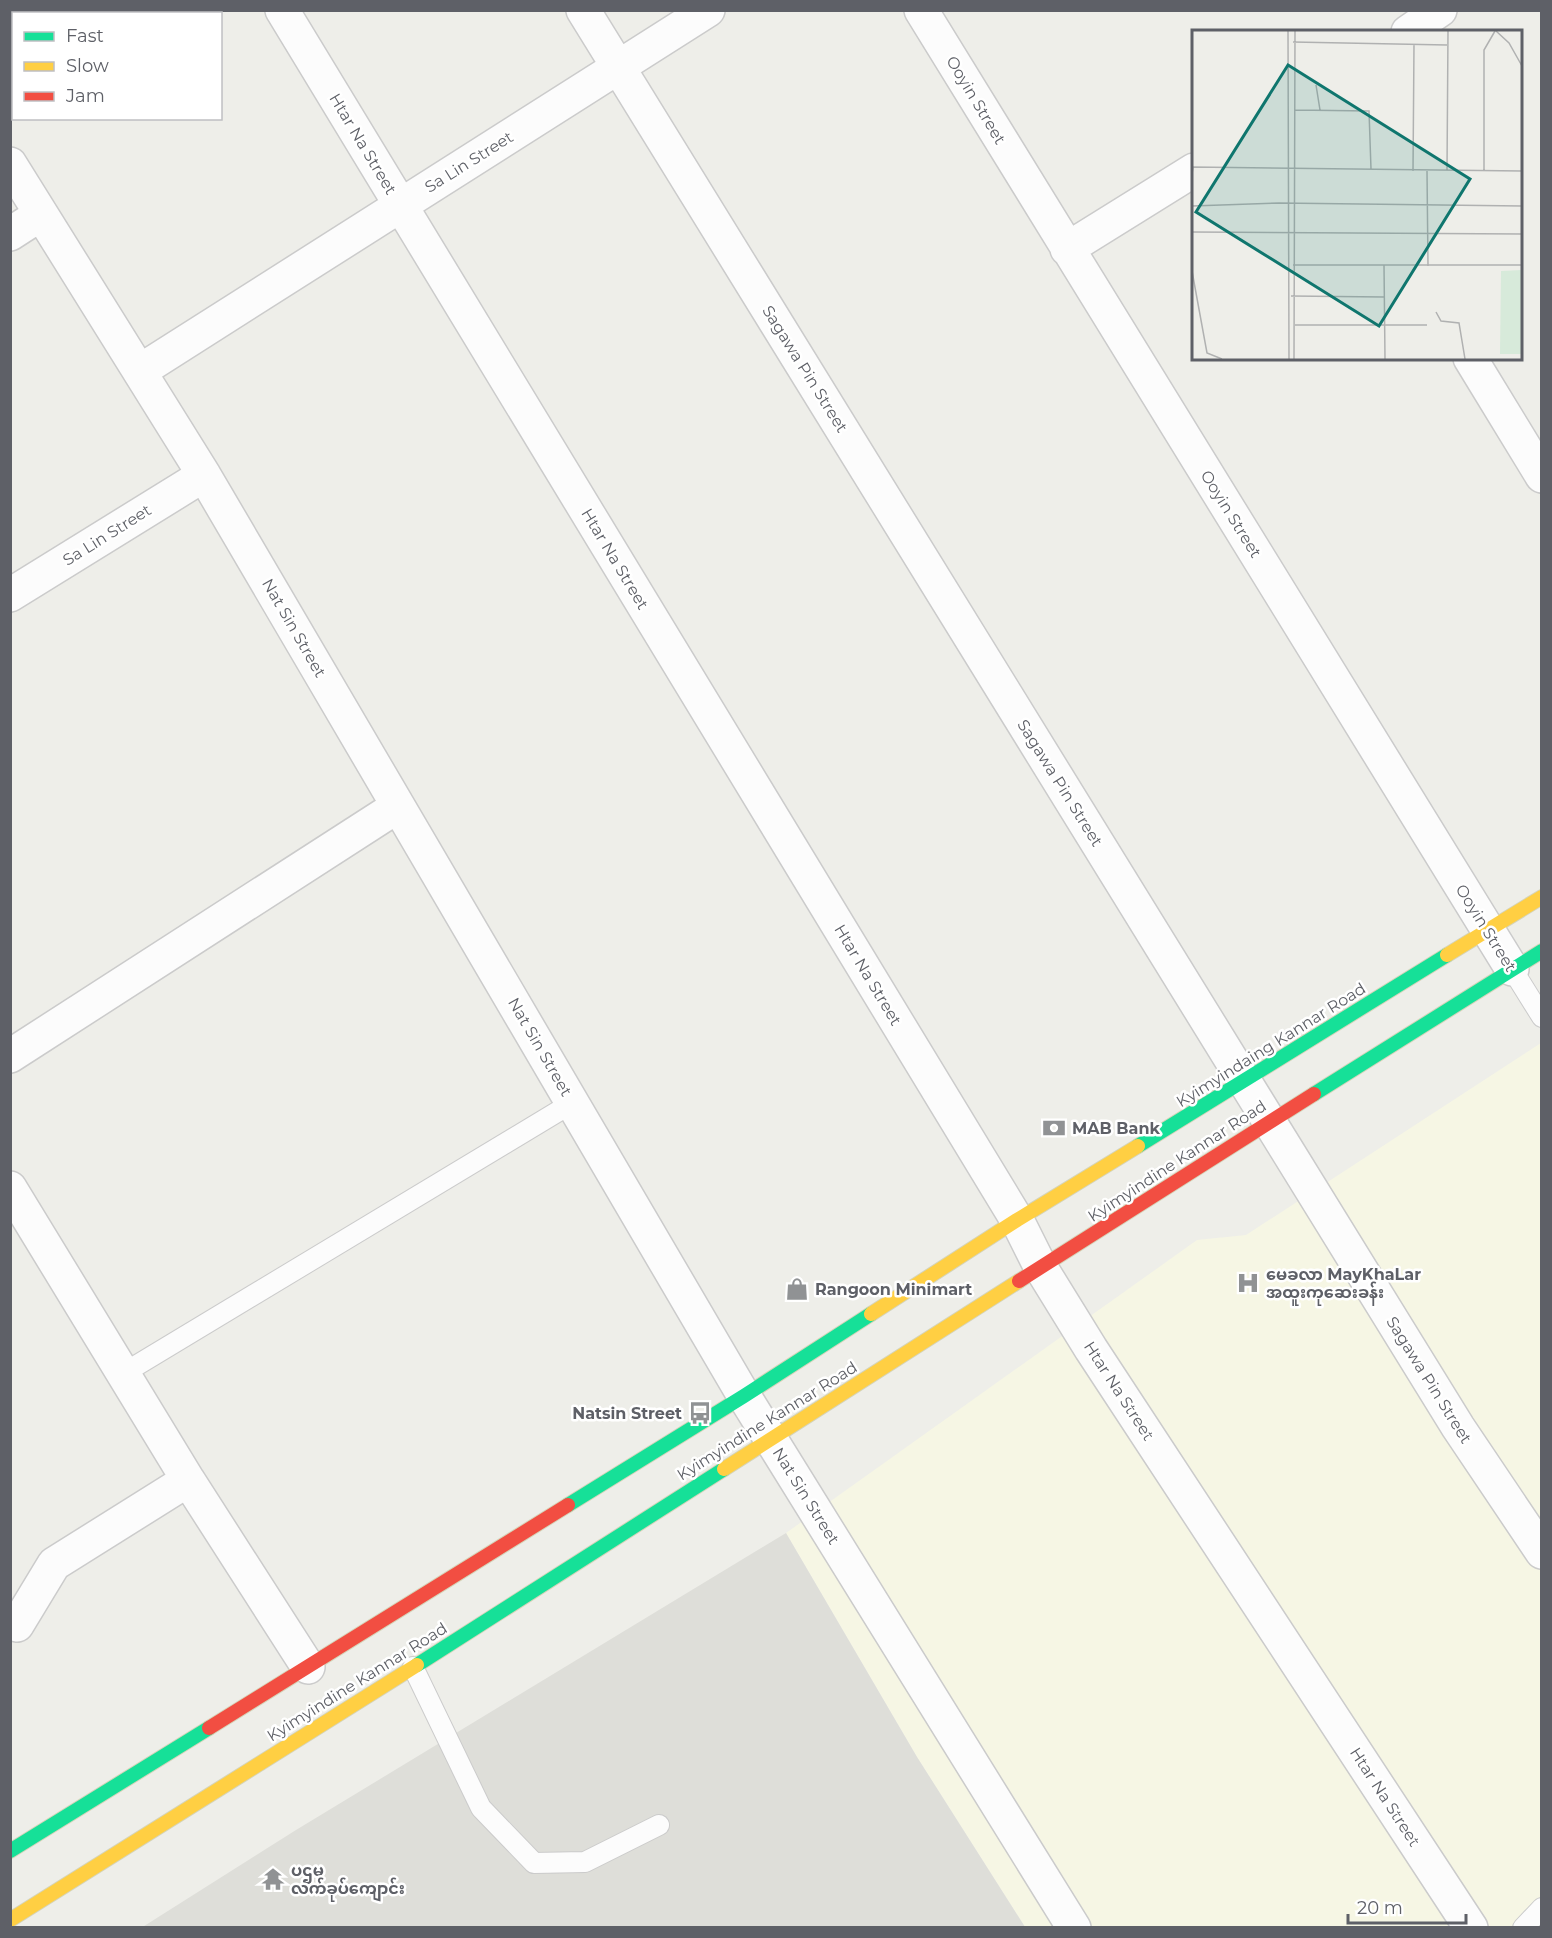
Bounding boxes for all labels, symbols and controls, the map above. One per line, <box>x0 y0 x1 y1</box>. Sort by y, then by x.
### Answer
legend <box>12 12 222 120</box>
text: Fast <box>66 25 104 47</box>
inset map <box>1192 30 1522 360</box>
street label: Ooyin Street <box>942 52 1010 148</box>
text: Slow <box>66 55 109 77</box>
text: Jam <box>65 85 105 107</box>
street label: Htar Na Street <box>325 90 401 198</box>
street label: Sa Lin Street <box>421 127 517 197</box>
street label: Sagawa Pin Street <box>758 302 852 436</box>
street label: Ooyin Street <box>1197 467 1266 562</box>
street label: Sa Lin Street <box>59 500 155 570</box>
street label: Htar Na Street <box>577 505 653 613</box>
street label: Nat Sin Street <box>258 575 330 681</box>
street label: Sagawa Pin Street <box>1013 716 1107 850</box>
street label: Ooyin Street <box>1452 881 1521 976</box>
street label: Htar Na Street <box>830 921 906 1029</box>
street label: Kyimyindaing Kannar Road <box>1173 979 1369 1111</box>
street label: Nat Sin Street <box>504 994 576 1100</box>
street label: Kyimyindine Kannar Road <box>1084 1096 1270 1226</box>
bank icon: MAB Bank <box>1041 1115 1067 1141</box>
place label: MAB Bank <box>1072 1119 1160 1138</box>
place label: မေခလာ MayKhaLar အထူးကုဆေးခန်း <box>1266 1265 1421 1306</box>
hospital icon: မေခလာ MayKhaLar အထူးကုဆေးခန်း <box>1235 1270 1261 1296</box>
shop icon: Rangoon Minimart <box>784 1276 810 1302</box>
place label: Rangoon Minimart <box>815 1280 972 1299</box>
street label: Sagawa Pin Street <box>1382 1313 1476 1447</box>
street label: Htar Na Street <box>1080 1338 1158 1445</box>
street label: Kyimyindine Kannar Road <box>673 1358 861 1484</box>
bus stop icon: Natsin Street <box>687 1400 713 1426</box>
place label: Natsin Street <box>572 1404 682 1423</box>
street label: Nat Sin Street <box>769 1444 844 1548</box>
street label: Kyimyindine Kannar Road <box>263 1619 451 1745</box>
street label: Htar Na Street <box>1346 1744 1424 1851</box>
place label: ပဌမ လက်ခုပ်ကျောင်း <box>291 1861 405 1902</box>
temple icon: ပဌမ လက်ခုပ်ကျောင်း <box>260 1866 286 1892</box>
scale bar <box>1348 1887 1466 1925</box>
text: 20 m <box>1357 1897 1403 1919</box>

